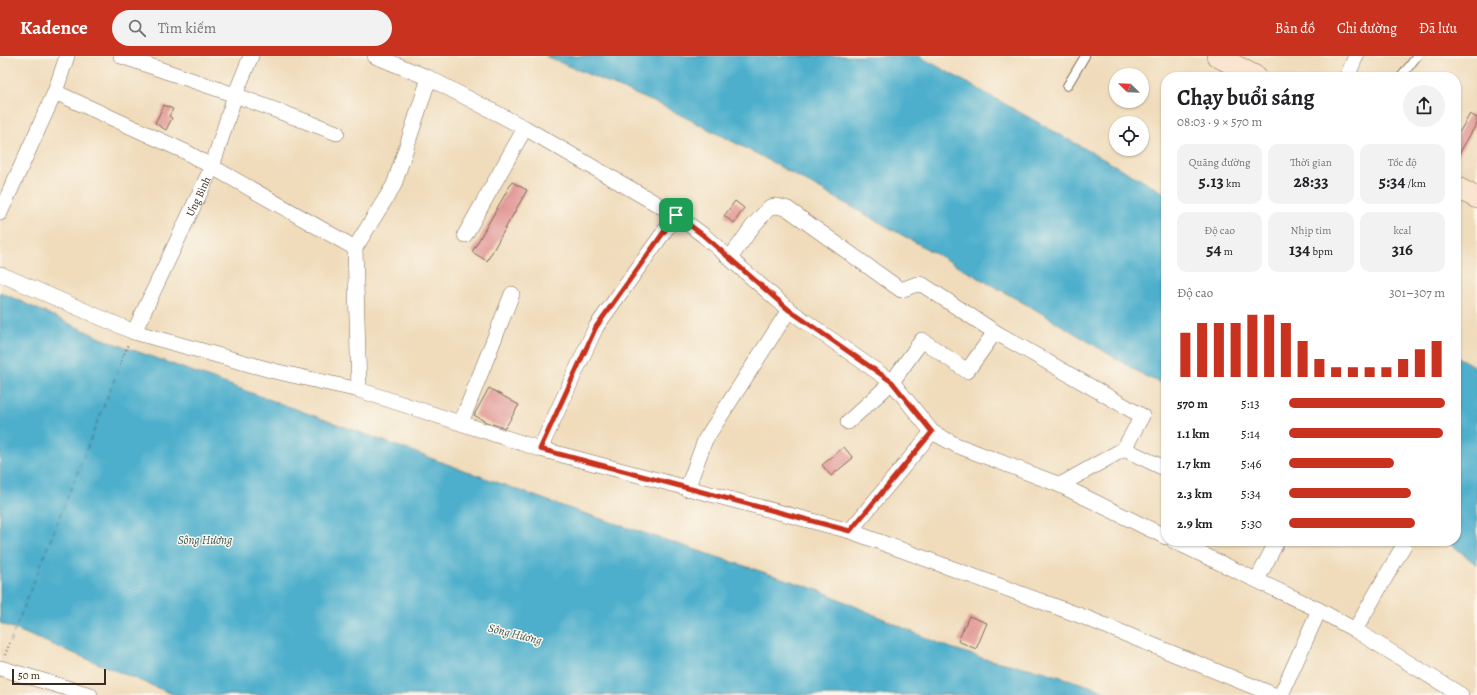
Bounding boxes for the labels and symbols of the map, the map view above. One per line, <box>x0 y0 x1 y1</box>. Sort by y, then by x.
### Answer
north arrow <box>1109 68 1149 108</box>
street label: Ưng Bình <box>182 174 214 219</box>
pin <box>659 198 693 232</box>
water label: Sông Hương <box>178 532 233 548</box>
water label: Sông Hương <box>487 620 544 649</box>
scale bar <box>12 667 106 686</box>

